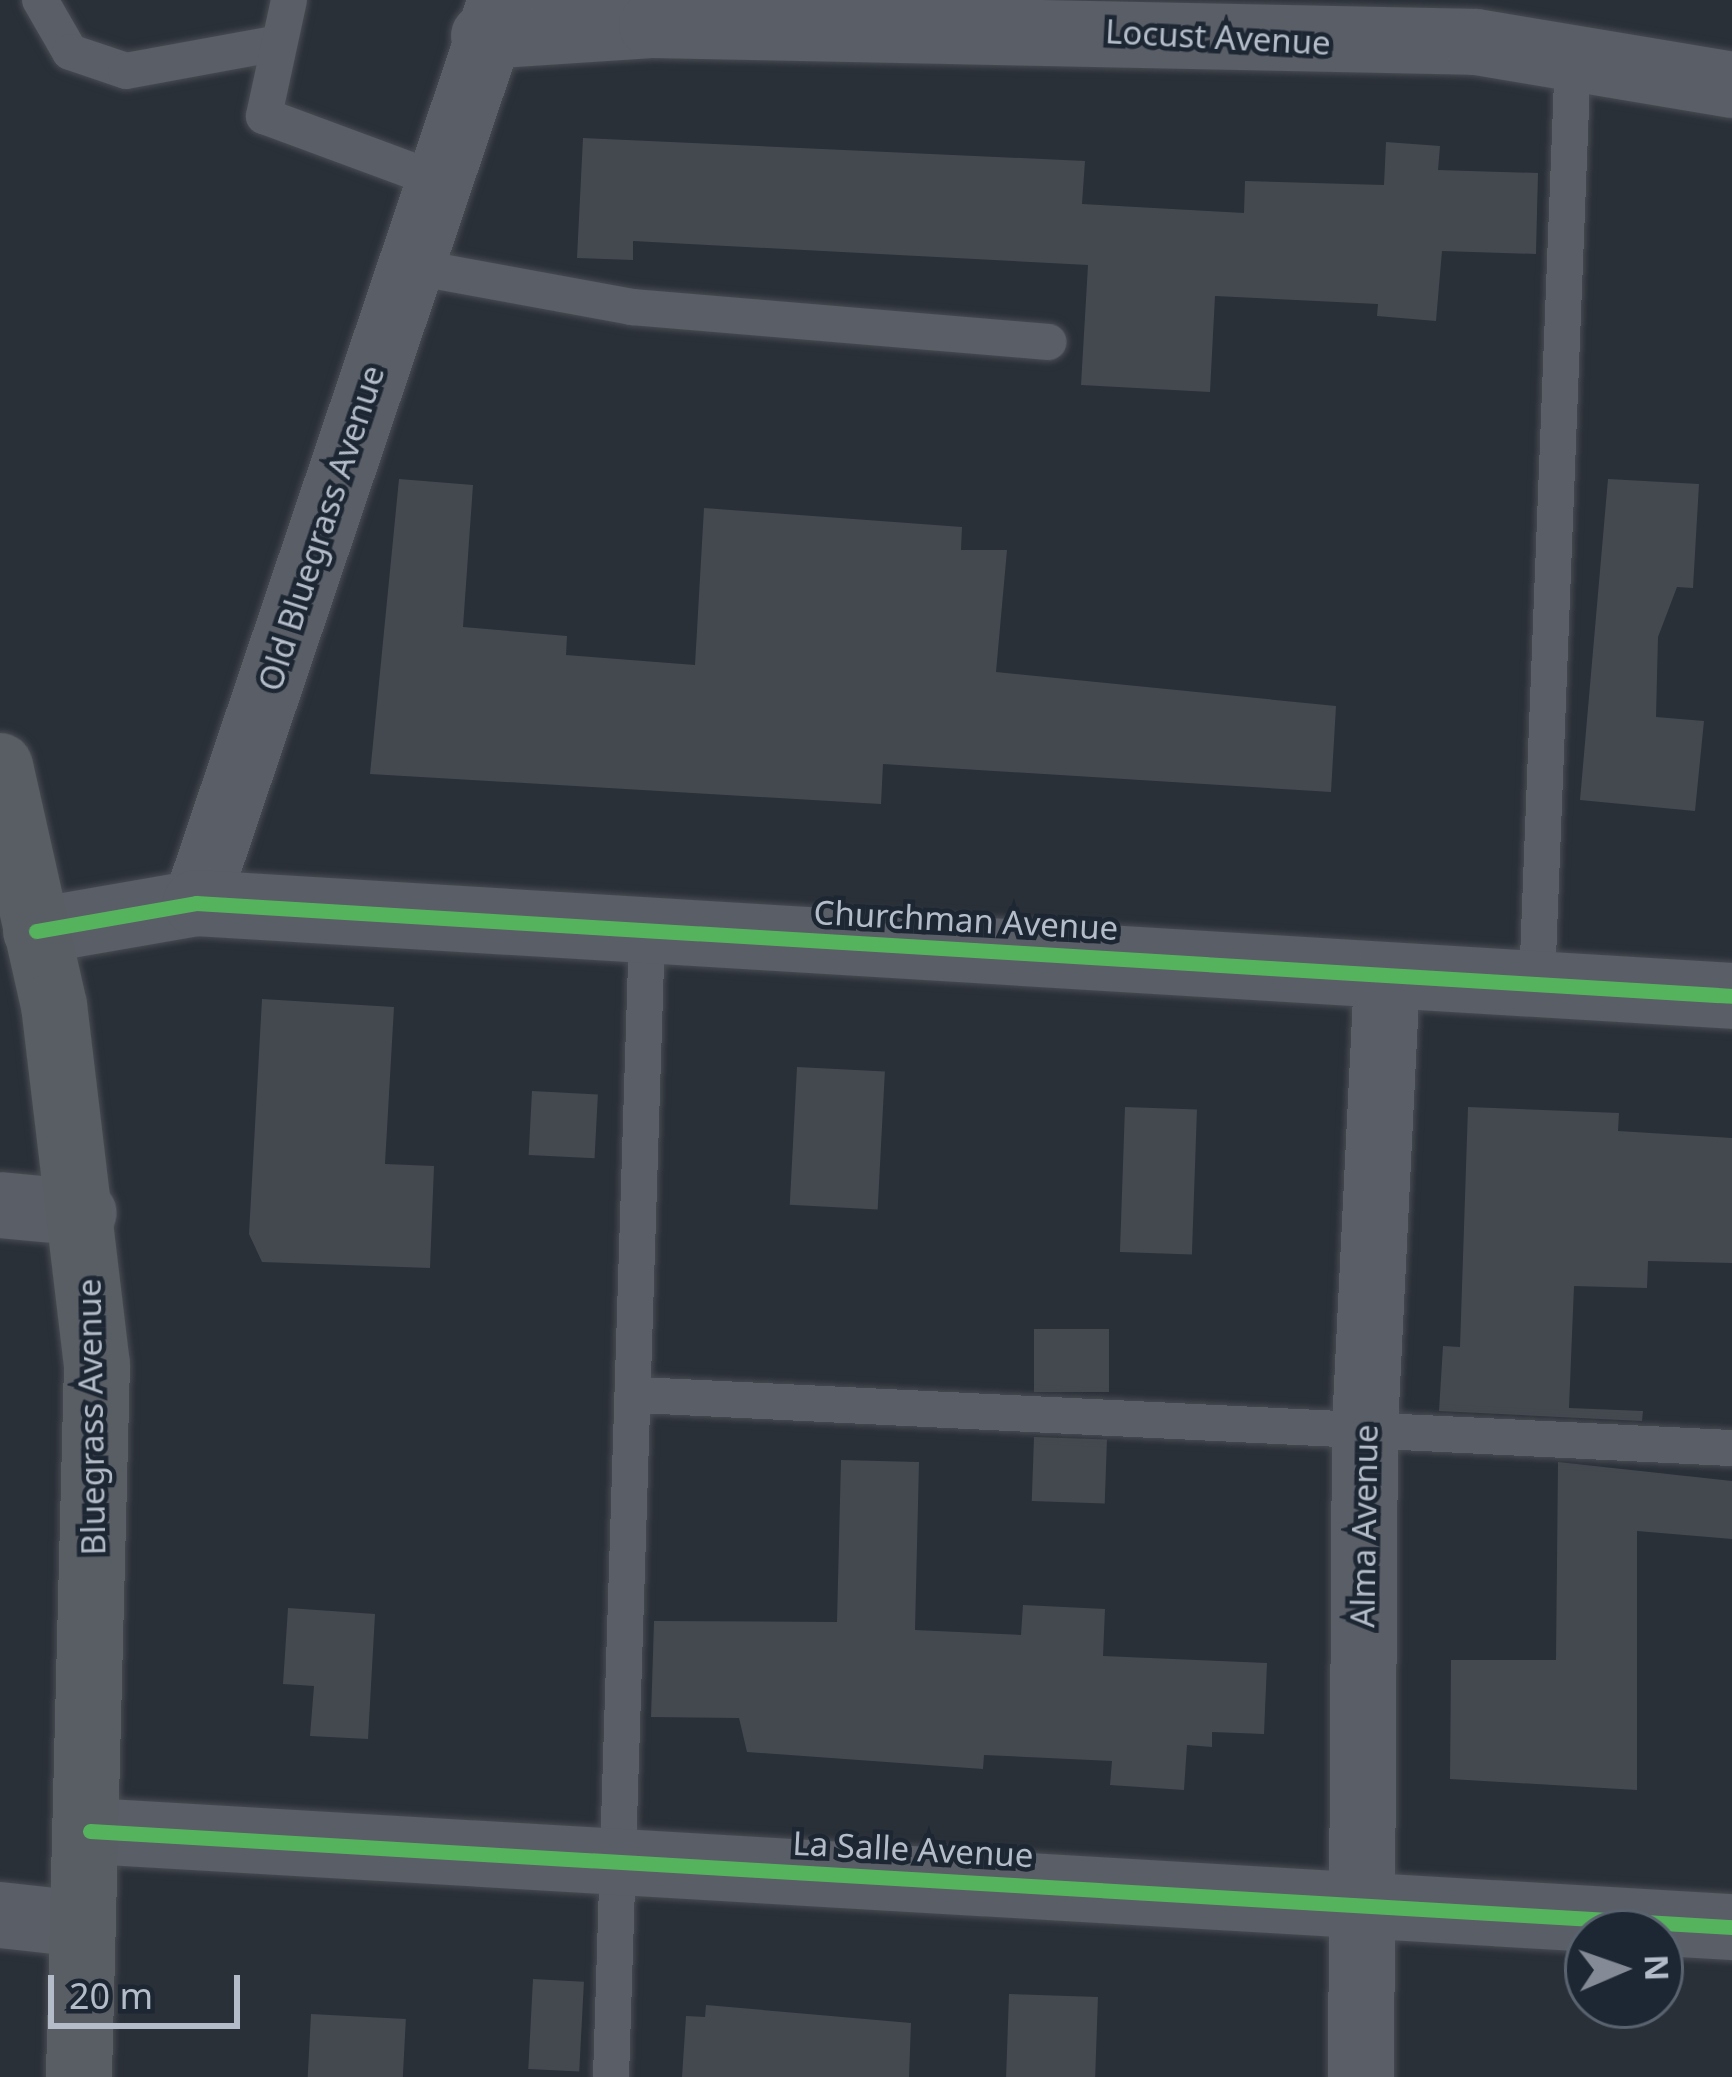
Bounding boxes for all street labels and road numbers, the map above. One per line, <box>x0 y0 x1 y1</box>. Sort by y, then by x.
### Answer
street label: Locust Avenue <box>1104 11 1332 63</box>
street label: Old Bluegrass Avenue <box>250 360 392 696</box>
street label: Churchman Avenue <box>813 892 1119 948</box>
street label: Bluegrass Avenue <box>69 1278 113 1556</box>
street label: Alma Avenue <box>1342 1424 1386 1628</box>
street label: La Salle Avenue <box>792 1823 1034 1875</box>

